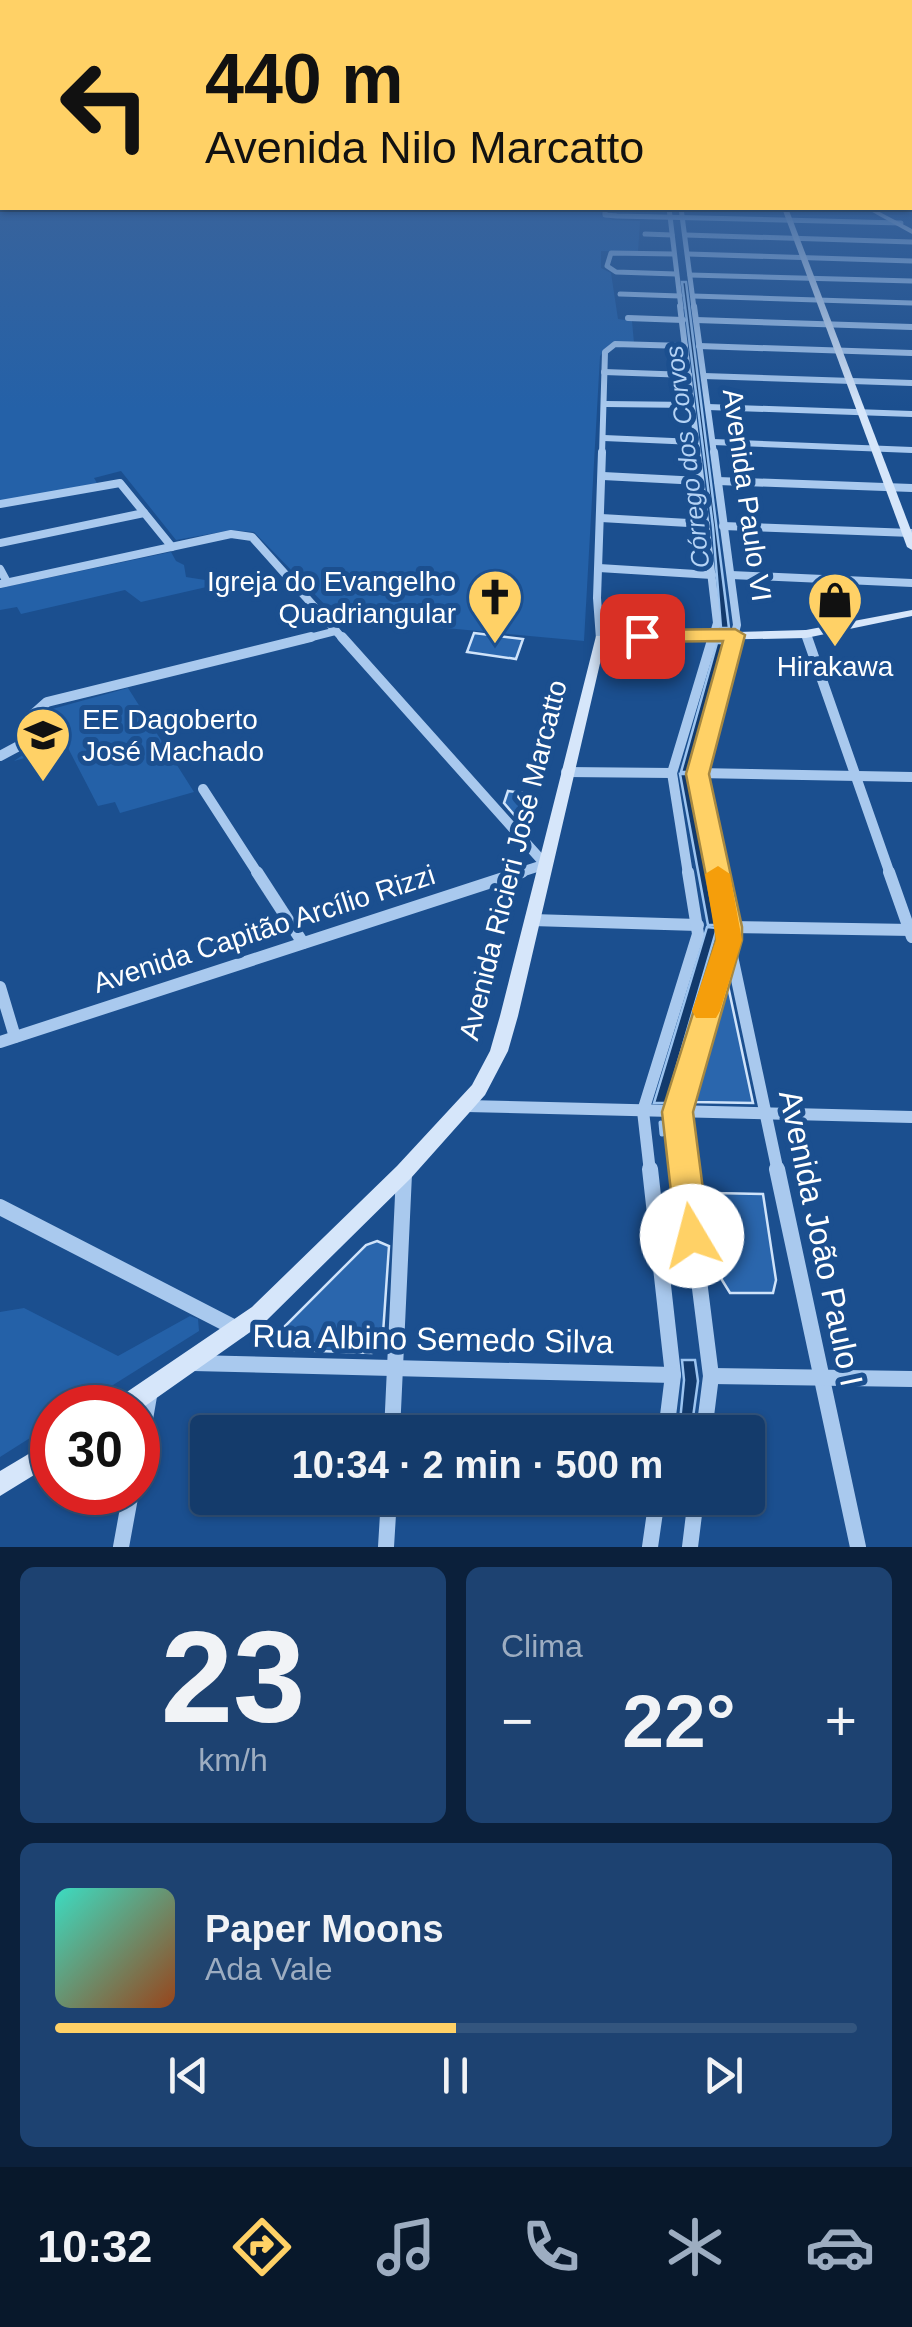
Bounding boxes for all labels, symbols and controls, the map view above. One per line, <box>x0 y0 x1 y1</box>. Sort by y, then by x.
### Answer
icon: left <box>40 40 170 170</box>
text: 440 m <box>205 40 403 118</box>
text: Avenida Nilo Marcatto <box>205 122 644 173</box>
water label: Córrego dos Corvos <box>659 344 715 570</box>
street label: Avenida Paulo VI <box>717 387 777 603</box>
place label: Igreja do Evangelho Quadriangular <box>207 566 456 629</box>
church icon: Igreja do Evangelho Quadriangular <box>465 567 525 646</box>
shop icon: Hirakawa <box>805 570 865 649</box>
pin <box>600 594 685 679</box>
icon: arrive <box>615 609 670 664</box>
place label: Hirakawa <box>777 651 894 682</box>
street label: Avenida Ricieri José Marcatto <box>453 677 573 1043</box>
place label: EE Dagoberto José Machado <box>82 704 264 767</box>
school or university icon: EE Dagoberto José Machado <box>13 705 73 784</box>
street label: Avenida Capitão Arcílio Rizzi <box>89 859 439 999</box>
street label: Avenida João Paulo I <box>772 1087 870 1389</box>
position arrow <box>640 1184 744 1288</box>
street label: Rua Albino Semedo Silva <box>252 1318 614 1360</box>
speed limit sign: 30 <box>30 1385 160 1515</box>
text: 10:34 · 2 min · 500 m <box>292 1444 663 1486</box>
text: 23 <box>161 1604 305 1750</box>
text: Clima <box>501 1628 583 1664</box>
text: 22° <box>622 1679 736 1763</box>
text: − <box>501 1690 533 1752</box>
text: + <box>825 1690 857 1752</box>
text: km/h <box>198 1742 268 1778</box>
text: Paper Moons <box>205 1908 444 1950</box>
text: Ada Vale <box>205 1951 333 1987</box>
icon: previous <box>161 2048 216 2103</box>
icon: pause <box>428 2048 483 2103</box>
icon: next <box>696 2048 751 2103</box>
icon: directions <box>227 2212 297 2282</box>
icon: music <box>371 2212 441 2282</box>
icon: phone <box>516 2212 586 2282</box>
icon: climate <box>660 2212 730 2282</box>
icon: car <box>805 2212 875 2282</box>
text: 10:32 <box>37 2221 152 2272</box>

